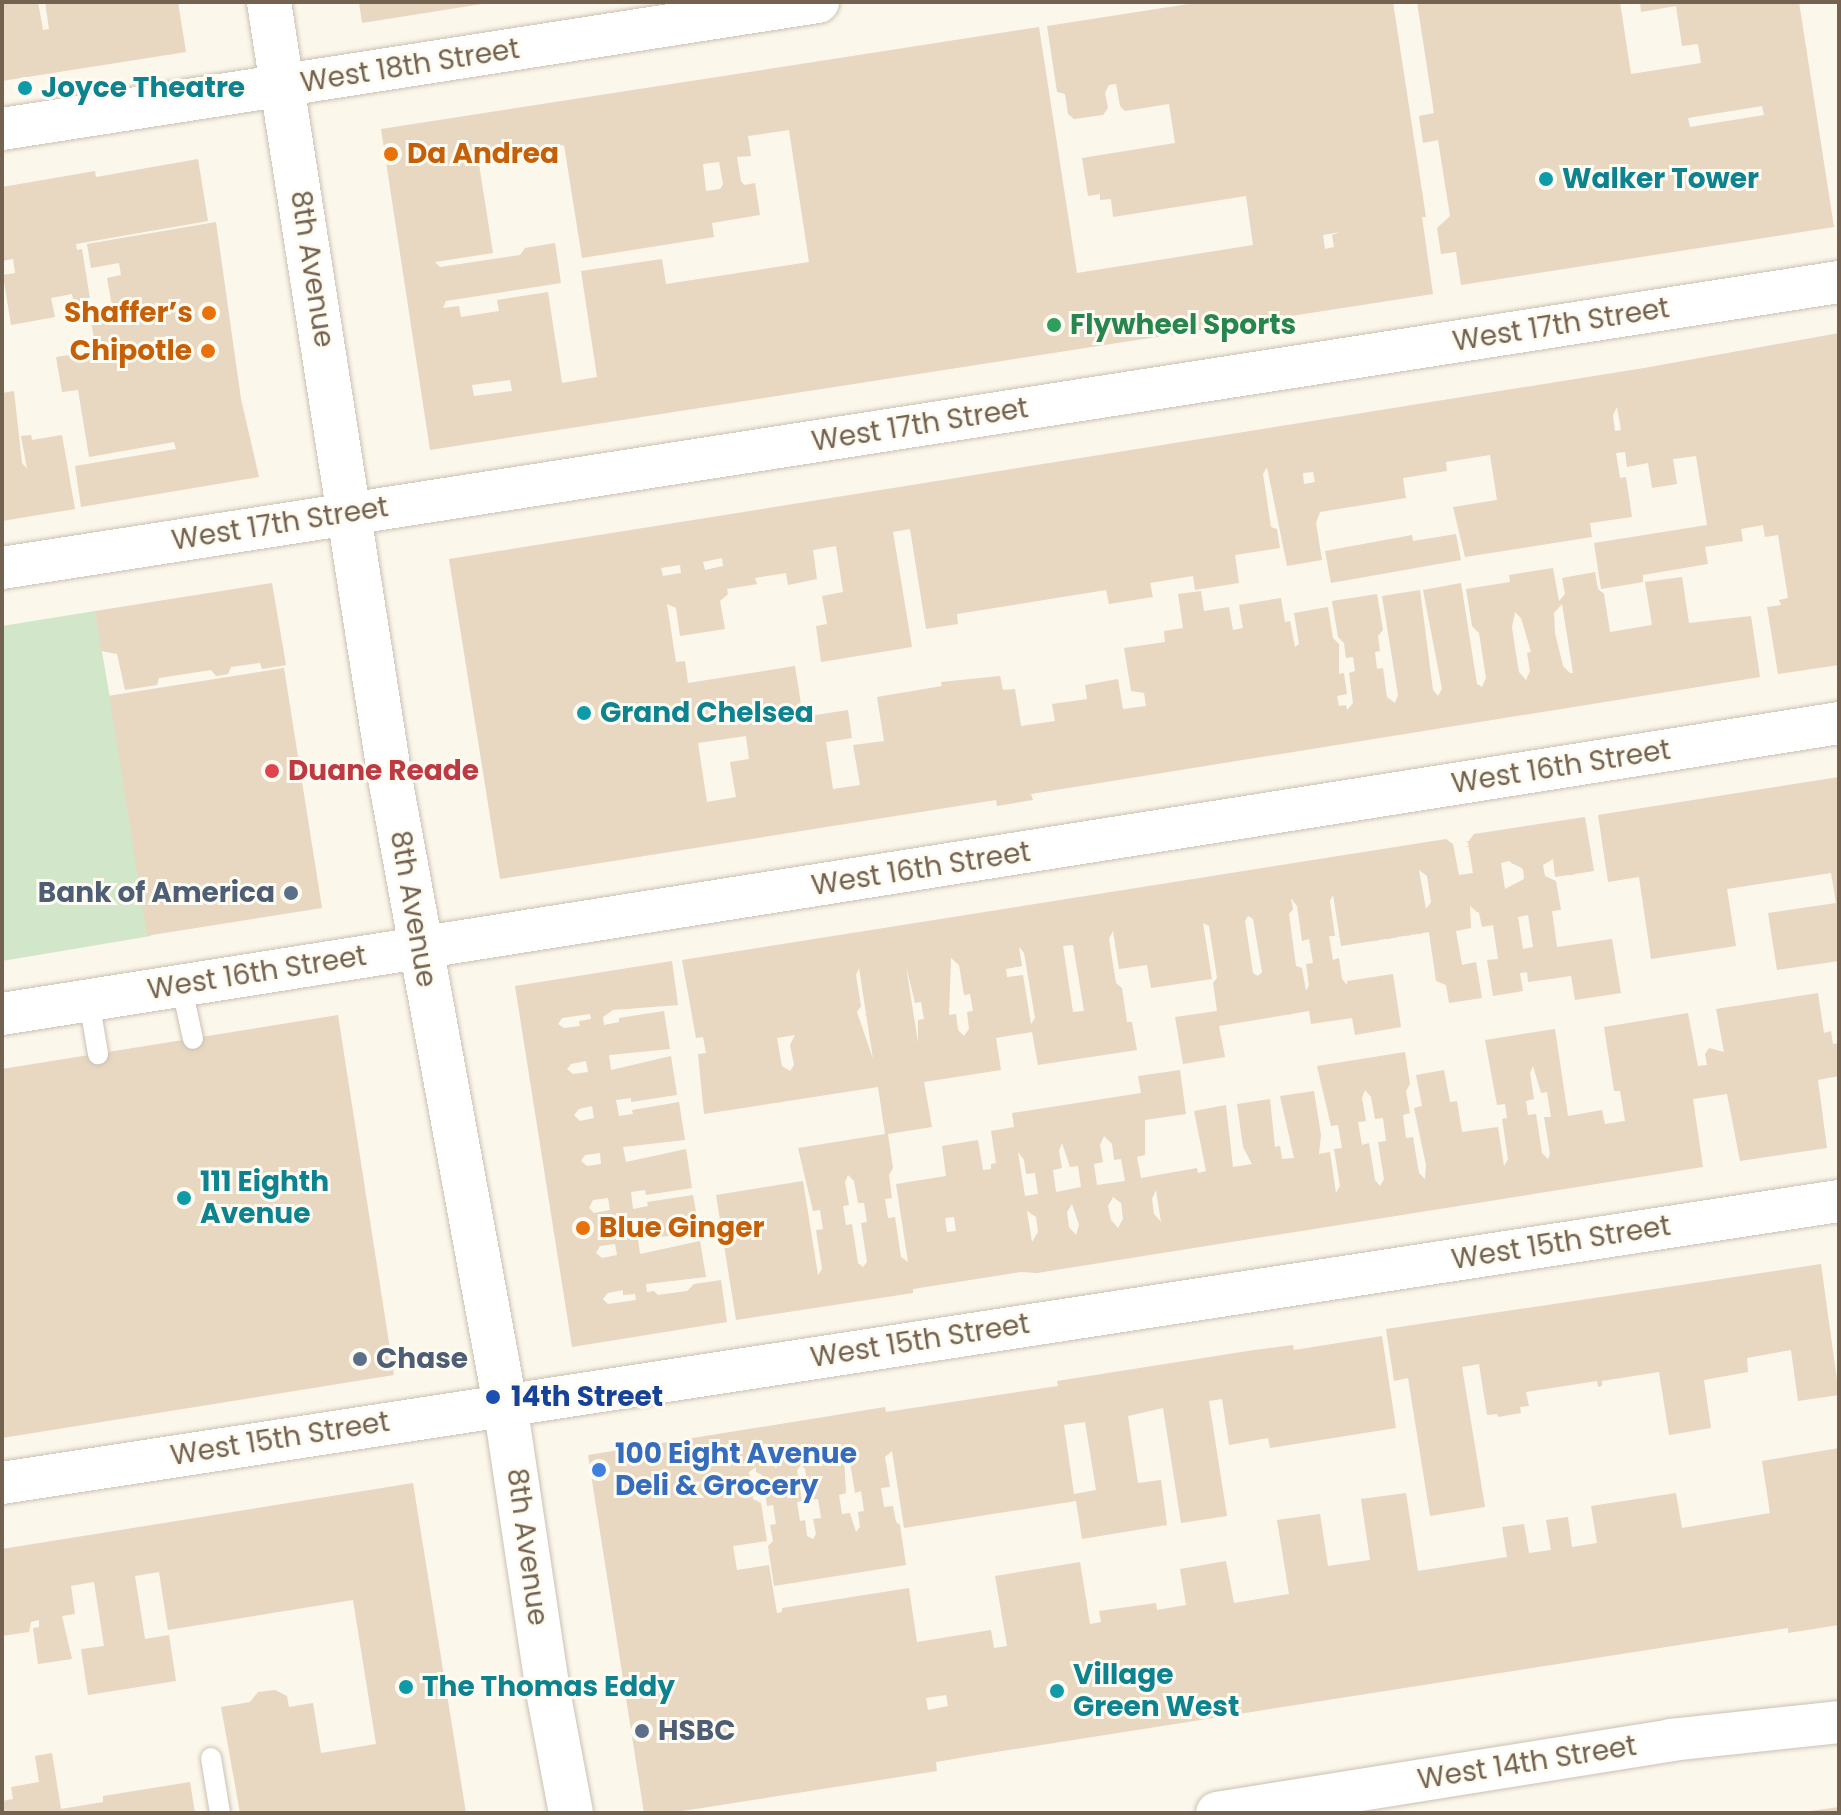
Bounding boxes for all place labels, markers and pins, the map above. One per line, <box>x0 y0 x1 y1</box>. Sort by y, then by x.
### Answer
place label: Joyce Theatre <box>41 71 245 105</box>
marker: Joyce Theatre <box>16 79 34 97</box>
place label: Da Andrea <box>407 137 559 171</box>
marker: Da Andrea <box>382 145 400 163</box>
place label: Walker Tower <box>1562 162 1759 196</box>
marker: Walker Tower <box>1537 170 1555 188</box>
place label: Shaffer’s <box>64 296 193 330</box>
marker: Shaffer’s <box>200 304 218 322</box>
place label: Flywheel Sports <box>1070 308 1296 342</box>
marker: Flywheel Sports <box>1045 316 1063 334</box>
place label: Chipotle <box>70 334 192 368</box>
marker: Chipotle <box>199 342 217 360</box>
place label: Grand Chelsea <box>600 696 814 730</box>
marker: Grand Chelsea <box>575 704 593 722</box>
place label: Duane Reade <box>288 754 479 788</box>
marker: Duane Reade <box>263 762 281 780</box>
place label: Bank of America <box>38 876 275 910</box>
marker: Bank of America <box>282 884 300 902</box>
place label: 111 Eighth Avenue <box>200 1165 329 1231</box>
marker: 111 Eighth Avenue <box>175 1189 193 1207</box>
place label: Blue Ginger <box>599 1211 764 1245</box>
marker: Blue Ginger <box>574 1219 592 1237</box>
place label: Chase <box>376 1342 468 1376</box>
marker: Chase <box>351 1350 369 1368</box>
place label: 14th Street <box>511 1380 663 1414</box>
marker: 14th Street <box>482 1386 504 1408</box>
place label: 100 Eight Avenue Deli & Grocery <box>615 1437 857 1503</box>
marker: 100 Eight Avenue Deli & Grocery <box>590 1461 608 1479</box>
place label: Village Green West <box>1073 1658 1239 1724</box>
place label: The Thomas Eddy <box>422 1670 675 1704</box>
marker: The Thomas Eddy <box>397 1678 415 1696</box>
marker: Village Green West <box>1048 1682 1066 1700</box>
place label: HSBC <box>658 1714 735 1748</box>
marker: HSBC <box>633 1722 651 1740</box>

